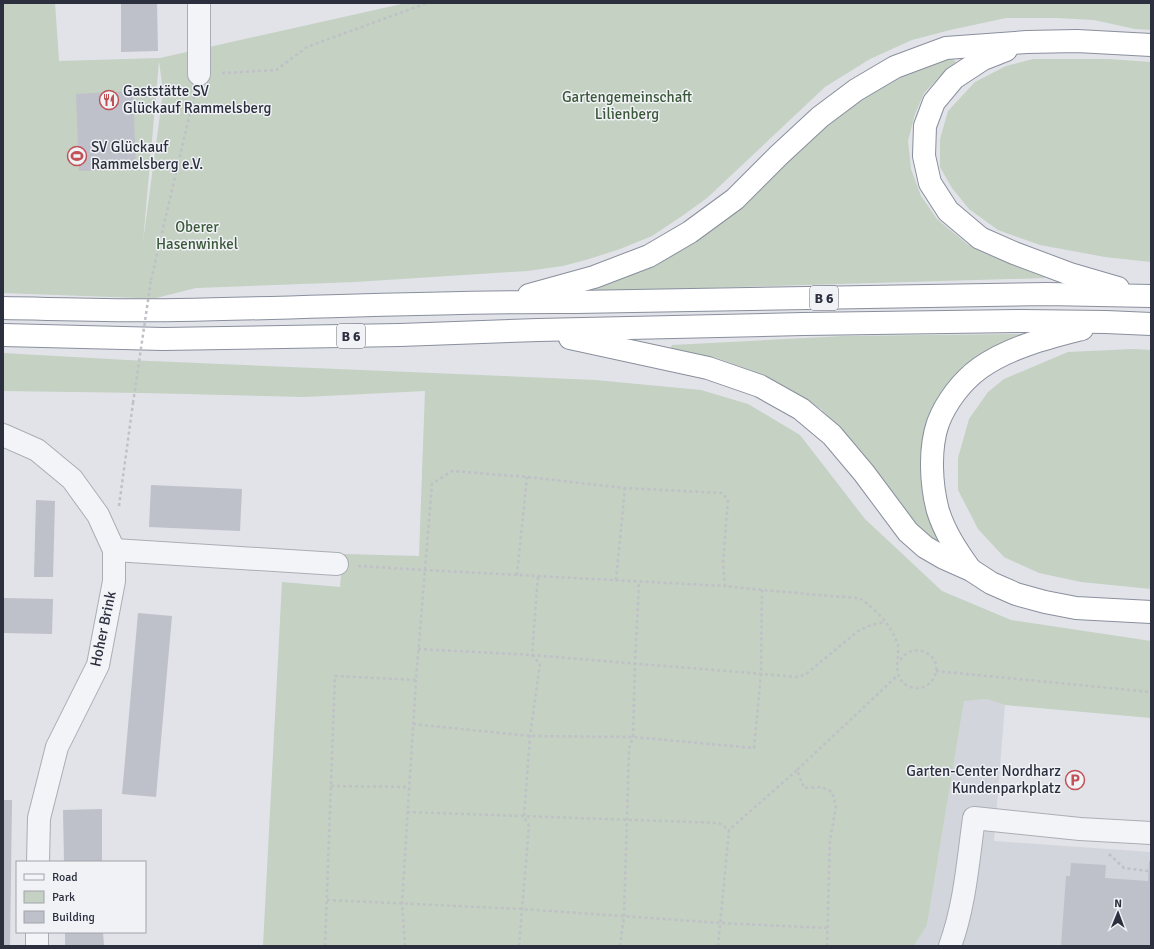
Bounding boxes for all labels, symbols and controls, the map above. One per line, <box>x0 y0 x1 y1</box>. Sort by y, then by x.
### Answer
place label: Gaststätte SV Glückauf Rammelsberg <box>123 82 271 117</box>
park label: Gartengemeinschaft Lilienberg <box>562 88 692 123</box>
restaurant icon: Gaststätte SV Glückauf Rammelsberg <box>98 89 120 111</box>
place label: SV Glückauf Rammelsberg e.V. <box>91 138 203 173</box>
sports icon: SV Glückauf Rammelsberg e.V. <box>66 145 88 167</box>
park label: Oberer Hasenwinkel <box>156 218 238 253</box>
road number: B 6 <box>810 286 838 310</box>
road number: B 6 <box>337 324 365 348</box>
street label: Hoher Brink <box>86 589 120 668</box>
place label: Garten-Center Nordharz Kundenparkplatz <box>906 762 1061 797</box>
parking icon: Garten-Center Nordharz Kundenparkplatz <box>1064 769 1086 791</box>
legend <box>16 861 146 933</box>
text: Road <box>52 870 78 885</box>
text: Park <box>52 890 75 905</box>
north arrow <box>1098 893 1138 933</box>
text: N <box>1114 897 1122 910</box>
text: Building <box>52 910 95 925</box>

